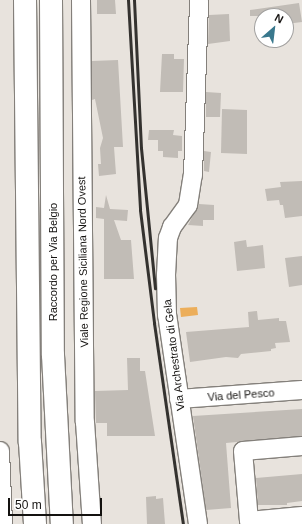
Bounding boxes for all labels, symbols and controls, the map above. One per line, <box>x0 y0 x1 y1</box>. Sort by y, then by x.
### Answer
north arrow <box>254 8 294 48</box>
text: N <box>273 11 285 25</box>
street label: Viale Regione Siciliana Nord Ovest <box>75 176 91 348</box>
street label: Raccordo per Via Belgio <box>46 203 60 321</box>
street label: Via Archestrato di Gela <box>161 298 187 412</box>
street label: Via del Pesco <box>207 386 275 404</box>
scale bar <box>10 490 104 516</box>
text: 50 m <box>15 498 42 512</box>

